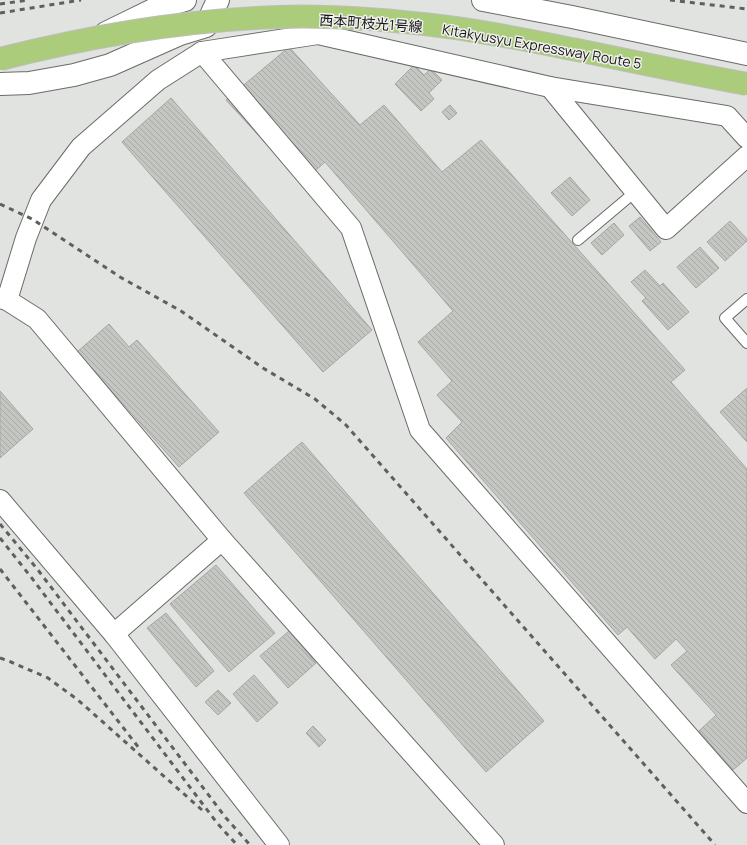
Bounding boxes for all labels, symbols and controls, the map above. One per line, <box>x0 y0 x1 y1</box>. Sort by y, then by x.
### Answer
street label: 西本町枝光1号線 <box>319 10 423 36</box>
street label: Kitakyusyu Expressway Route 5 <box>441 19 643 73</box>

